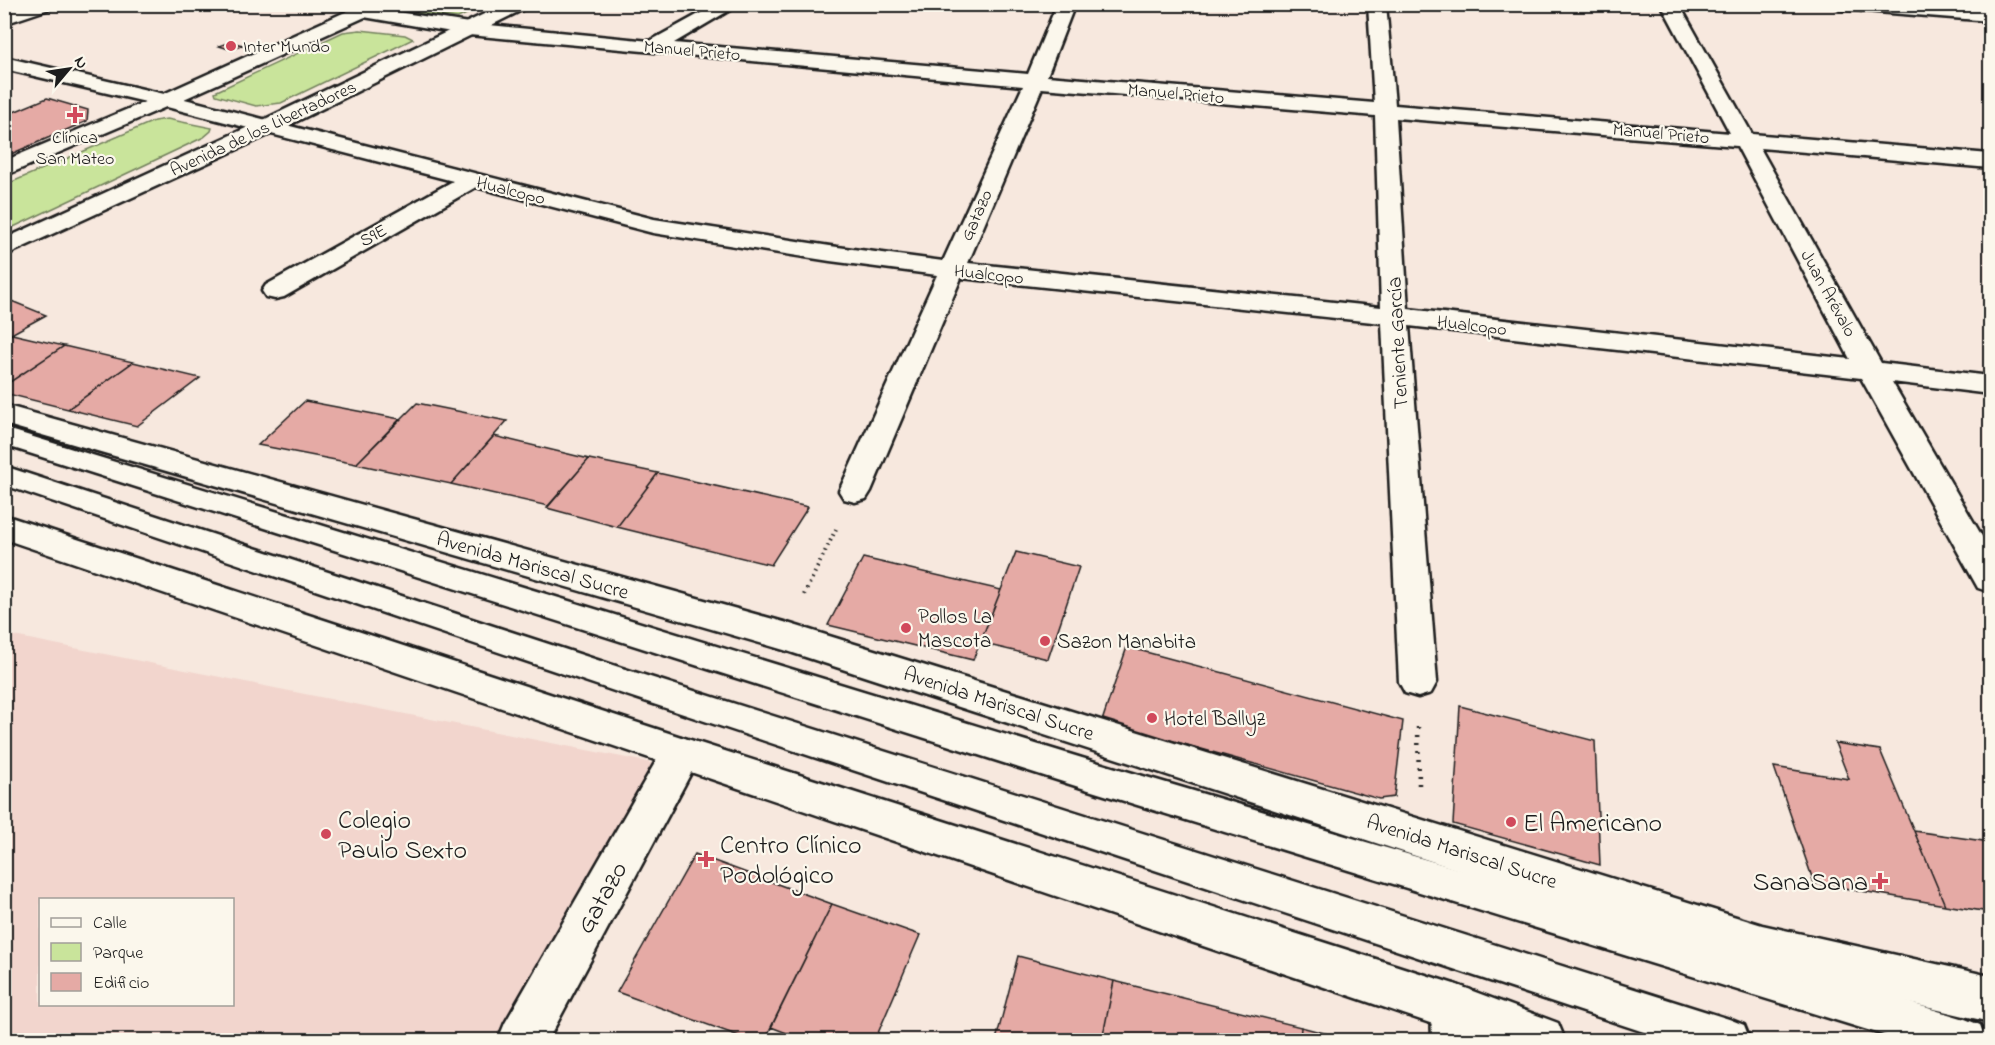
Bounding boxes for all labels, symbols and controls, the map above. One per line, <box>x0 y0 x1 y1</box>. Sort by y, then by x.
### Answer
place label: Inter Mundo <box>243 35 330 61</box>
street label: Manuel Prieto <box>642 35 741 69</box>
north arrow <box>39 39 99 99</box>
marker: Inter Mundo <box>224 39 238 53</box>
text: N <box>67 52 94 73</box>
street label: Avenida de los Libertadores <box>166 75 361 184</box>
street label: Manuel Prieto <box>1126 78 1225 112</box>
marker: Clínica San Mateo <box>66 106 84 124</box>
street label: Manuel Prieto <box>1611 118 1710 152</box>
place label: Clínica San Mateo <box>36 126 114 173</box>
street label: Hualcopo <box>473 171 548 213</box>
street label: Gatazo <box>955 186 1001 246</box>
street label: S9E <box>355 219 393 255</box>
street label: Juan Arévalo <box>1793 246 1862 342</box>
street label: Hualcopo <box>953 259 1025 293</box>
street label: Teniente García <box>1381 276 1417 410</box>
street label: Hualcopo <box>1435 310 1508 344</box>
street label: Avenida Mariscal Sucre <box>433 525 633 609</box>
place label: Pollos La Mascota <box>918 603 992 657</box>
marker: Pollos La Mascota <box>899 621 913 635</box>
place label: Sazon Manabita <box>1057 628 1196 658</box>
marker: Sazon Manabita <box>1038 634 1052 648</box>
street label: Avenida Mariscal Sucre <box>899 660 1098 750</box>
place label: Hotel Ballyz <box>1164 705 1266 737</box>
marker: Hotel Ballyz <box>1145 711 1159 725</box>
place label: Colegio Paulo Sexto <box>338 803 467 871</box>
place label: El Americano <box>1523 806 1662 844</box>
street label: Avenida Mariscal Sucre <box>1362 808 1561 898</box>
marker: El Americano <box>1504 815 1518 829</box>
marker: Colegio Paulo Sexto <box>319 827 333 841</box>
place label: Centro Clínico Podológico <box>720 828 861 896</box>
marker: Centro Clínico Podológico <box>697 850 715 868</box>
street label: Gatazo <box>568 855 639 942</box>
place label: SanaSana <box>1753 865 1868 903</box>
marker: SanaSana <box>1873 874 1887 888</box>
legend <box>39 898 234 1006</box>
text: Calle <box>93 911 128 937</box>
text: Parque <box>93 941 144 967</box>
text: Edificio <box>93 971 149 997</box>

